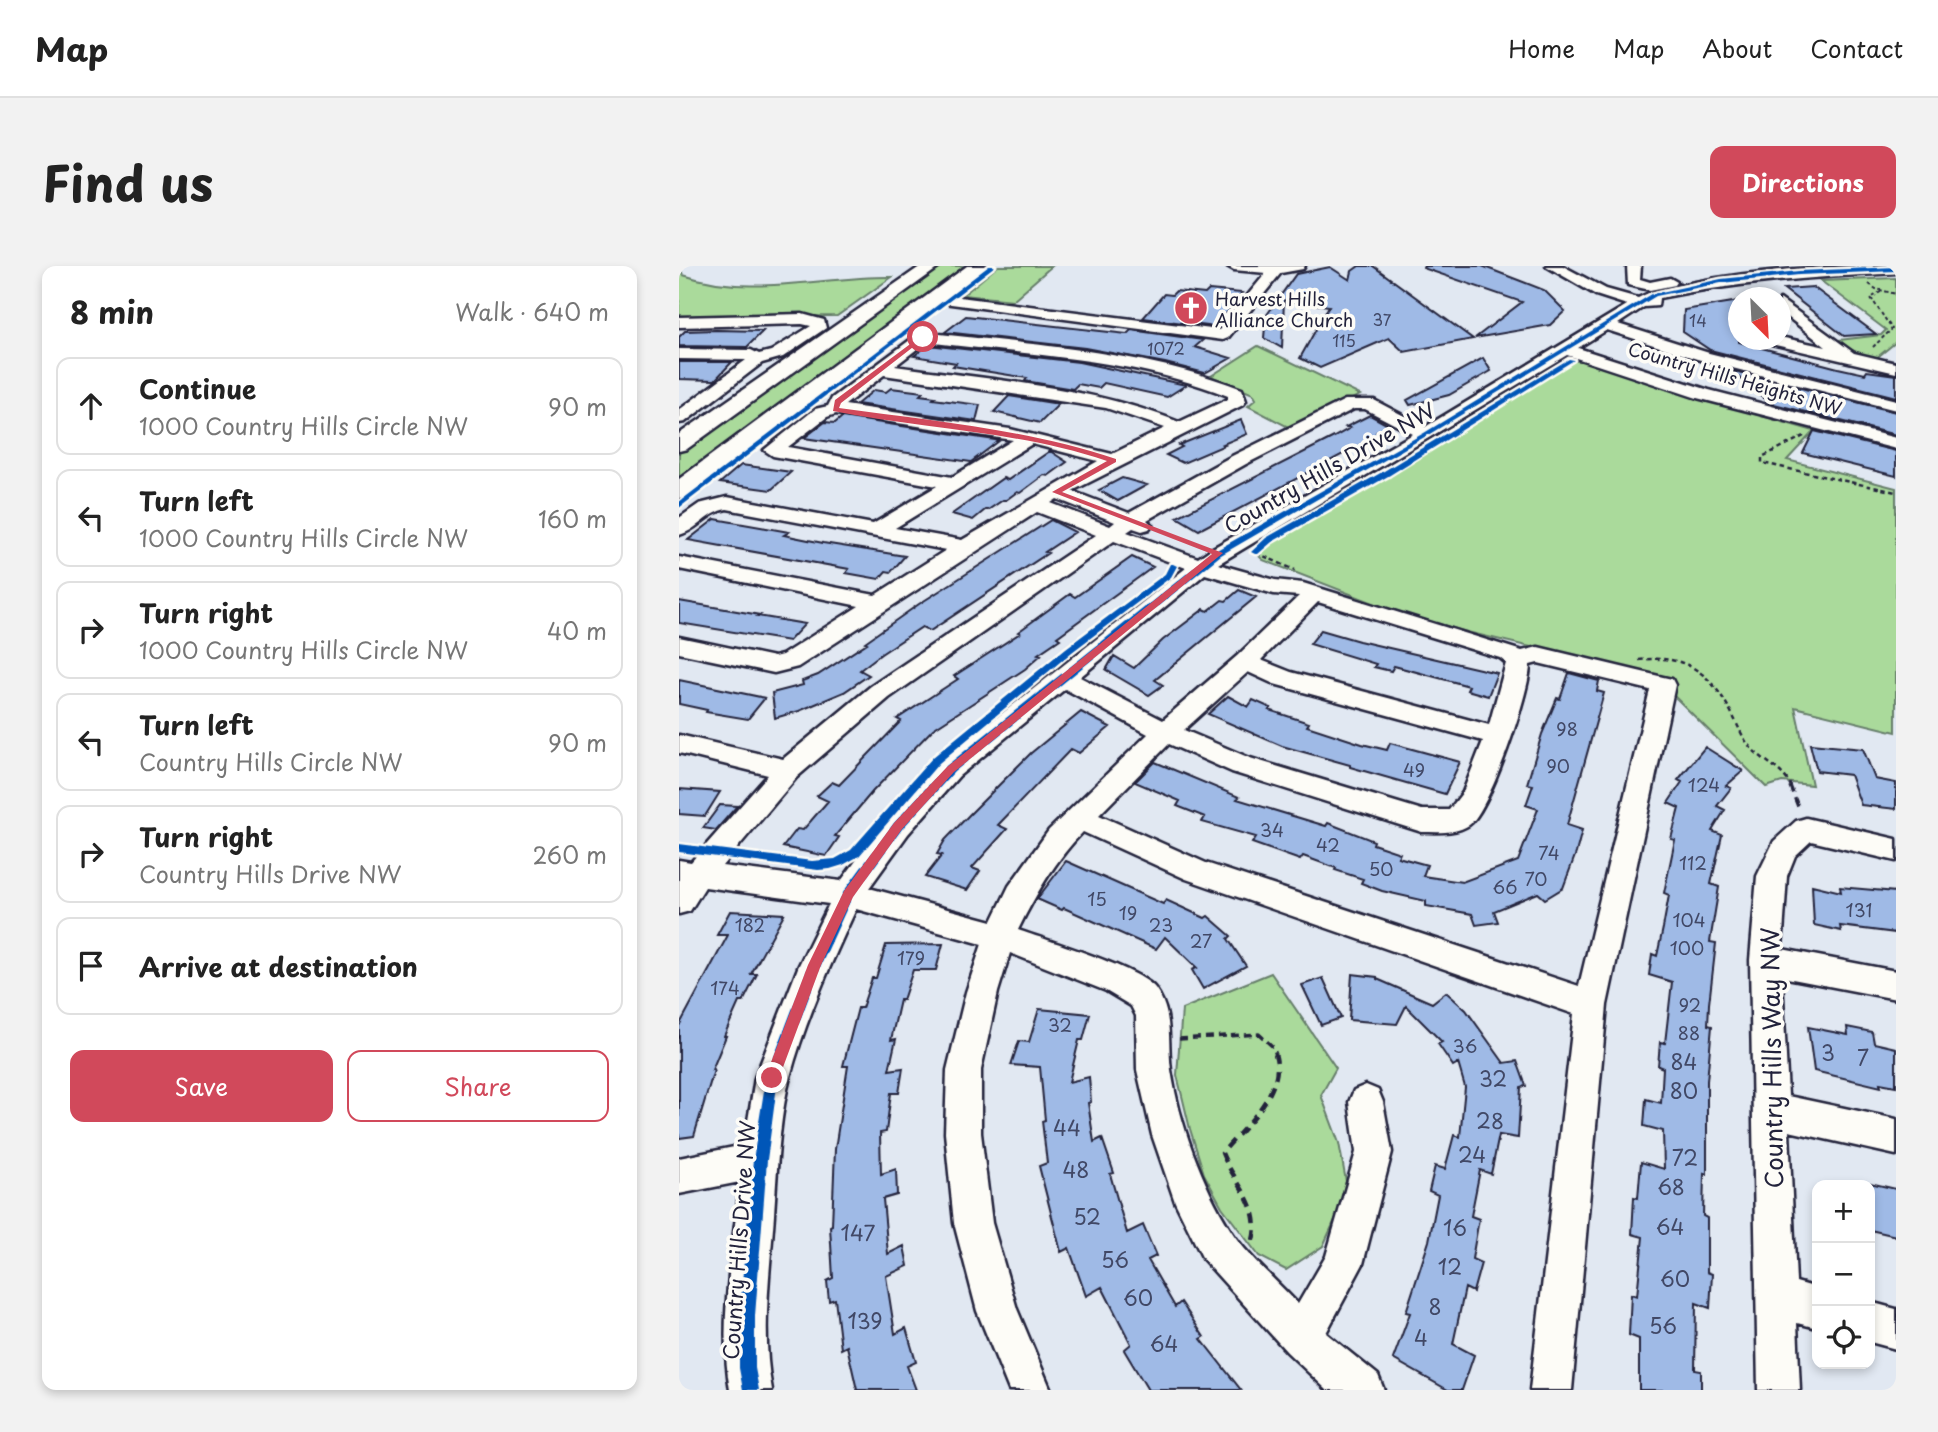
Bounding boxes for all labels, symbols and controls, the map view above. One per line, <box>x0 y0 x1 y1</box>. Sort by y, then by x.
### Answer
text: Map <box>35 23 108 73</box>
text: Home <box>1508 30 1575 66</box>
text: Map <box>1613 30 1664 66</box>
text: About <box>1702 30 1772 66</box>
text: Contact <box>1810 30 1903 66</box>
text: Find us <box>42 145 213 219</box>
button: Directions <box>1710 146 1896 218</box>
place label: Harvest Hills Alliance Church <box>1215 285 1353 333</box>
north arrow <box>1728 287 1791 350</box>
text: 8 min <box>70 289 154 334</box>
church icon: Harvest Hills Alliance Church <box>1172 289 1210 327</box>
text: Walk · 640 m <box>455 294 609 329</box>
house number: 37 <box>1373 307 1392 331</box>
house number: 14 <box>1689 308 1707 332</box>
route start <box>907 321 938 352</box>
house number: 115 <box>1332 328 1356 352</box>
street label: Country Hills Heights NW <box>1625 335 1845 422</box>
house number: 1072 <box>1147 336 1185 360</box>
text: Continue <box>139 369 256 408</box>
icon: ahead <box>72 387 110 425</box>
text: 90 m <box>548 389 607 424</box>
street label: Country Hills Drive NW <box>1217 393 1441 541</box>
text: 1000 Country Hills Circle NW <box>139 408 468 443</box>
text: Turn left <box>139 481 254 520</box>
icon: left <box>72 499 110 537</box>
text: 160 m <box>538 501 607 536</box>
text: 1000 Country Hills Circle NW <box>139 520 468 555</box>
text: Turn right <box>139 593 273 632</box>
icon: right <box>72 611 110 649</box>
text: 40 m <box>547 613 607 648</box>
text: 1000 Country Hills Circle NW <box>139 632 468 667</box>
text: Turn left <box>139 705 254 744</box>
house number: 98 <box>1556 715 1578 742</box>
icon: left <box>72 723 110 761</box>
text: 90 m <box>548 725 607 760</box>
text: Country Hills Circle NW <box>139 744 402 779</box>
house number: 90 <box>1546 752 1570 779</box>
house number: 49 <box>1403 756 1425 783</box>
house number: 124 <box>1688 771 1720 798</box>
house number: 34 <box>1260 816 1284 843</box>
text: Turn right <box>139 817 273 856</box>
house number: 42 <box>1316 831 1340 858</box>
icon: right <box>72 835 110 873</box>
text: 260 m <box>532 837 607 872</box>
house number: 74 <box>1538 839 1560 866</box>
house number: 112 <box>1679 849 1707 876</box>
house number: 50 <box>1369 855 1393 882</box>
text: Country Hills Drive NW <box>139 856 401 891</box>
house number: 70 <box>1525 865 1547 892</box>
house number: 66 <box>1493 873 1517 900</box>
house number: 15 <box>1087 885 1107 912</box>
house number: 131 <box>1846 896 1872 923</box>
house number: 19 <box>1119 899 1137 926</box>
house number: 104 <box>1672 906 1706 933</box>
house number: 182 <box>735 911 765 938</box>
house number: 23 <box>1149 911 1173 938</box>
house number: 27 <box>1190 927 1212 954</box>
street label: Country Hills Way NW <box>1751 927 1791 1189</box>
house number: 100 <box>1670 934 1704 961</box>
house number: 179 <box>897 944 925 971</box>
icon: arrive <box>72 947 110 985</box>
text: Arrive at destination <box>139 947 418 986</box>
house number: 174 <box>710 974 740 1001</box>
house number: 92 <box>1679 991 1701 1018</box>
house number: 32 <box>1048 1011 1072 1038</box>
house number: 88 <box>1678 1019 1700 1046</box>
house number: 36 <box>1453 1032 1477 1059</box>
house number: 3 <box>1821 1036 1835 1068</box>
house number: 7 <box>1857 1041 1869 1073</box>
house number: 84 <box>1670 1045 1698 1077</box>
button: Save <box>70 1050 333 1122</box>
button: Share <box>347 1050 609 1122</box>
route end <box>756 1062 787 1093</box>
house number: 32 <box>1479 1062 1507 1094</box>
house number: 80 <box>1670 1074 1698 1106</box>
house number: 28 <box>1476 1104 1504 1136</box>
house number: 44 <box>1053 1111 1081 1143</box>
street label: Country Hills Drive NW <box>714 1119 762 1361</box>
house number: 24 <box>1458 1138 1486 1170</box>
house number: 72 <box>1672 1141 1698 1173</box>
house number: 48 <box>1063 1153 1089 1185</box>
house number: 68 <box>1657 1170 1685 1202</box>
map controls <box>1812 1180 1875 1369</box>
button: + <box>1812 1180 1875 1243</box>
house number: 52 <box>1073 1200 1101 1232</box>
house number: 64 <box>1656 1210 1684 1242</box>
house number: 16 <box>1443 1211 1467 1243</box>
house number: 147 <box>841 1216 876 1248</box>
house number: 56 <box>1101 1243 1129 1275</box>
button: − <box>1812 1243 1875 1306</box>
house number: 12 <box>1438 1250 1462 1282</box>
house number: 60 <box>1660 1262 1690 1294</box>
house number: 60 <box>1123 1281 1153 1313</box>
house number: 8 <box>1428 1290 1442 1322</box>
house number: 139 <box>847 1304 883 1336</box>
button: locate <box>1812 1306 1875 1369</box>
house number: 56 <box>1649 1309 1677 1341</box>
house number: 4 <box>1414 1321 1428 1353</box>
house number: 64 <box>1150 1327 1178 1359</box>

